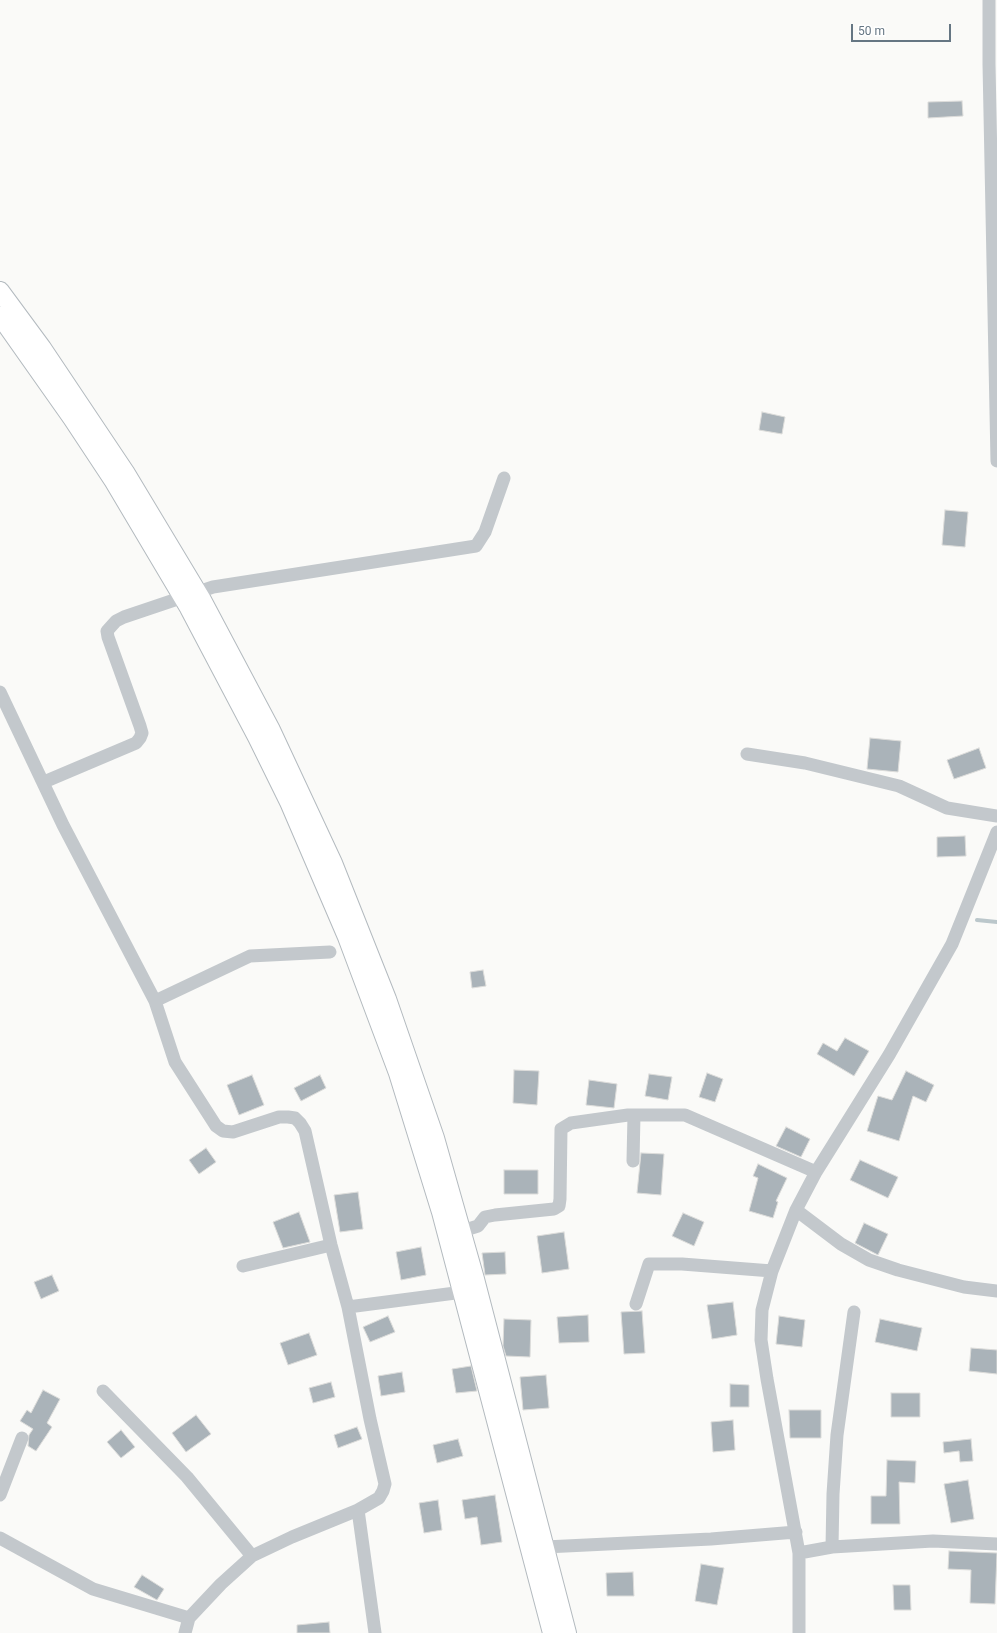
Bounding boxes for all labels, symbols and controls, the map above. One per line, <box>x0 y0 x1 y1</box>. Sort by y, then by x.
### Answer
scale bar <box>853 16 953 42</box>
text: 50 m <box>858 24 885 38</box>

